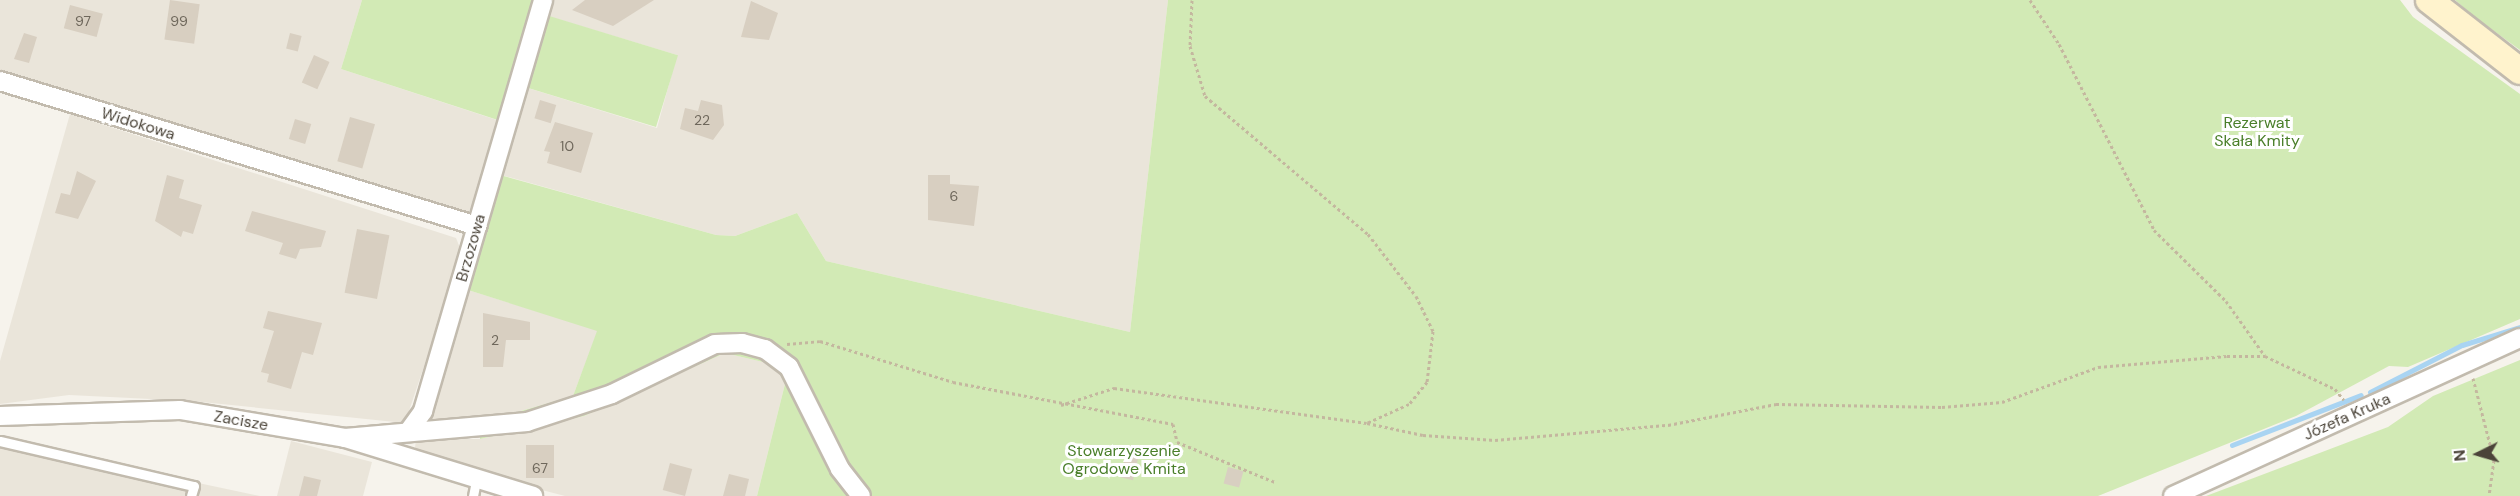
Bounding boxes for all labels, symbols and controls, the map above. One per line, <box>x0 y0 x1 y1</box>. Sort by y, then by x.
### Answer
house number: 97 <box>75 13 91 29</box>
house number: 99 <box>170 13 188 29</box>
street label: Widokowa <box>99 104 177 144</box>
house number: 22 <box>694 112 710 128</box>
park label: Rezerwat Skała Kmity <box>2214 113 2300 151</box>
house number: 10 <box>560 138 574 154</box>
house number: 6 <box>950 188 958 204</box>
street label: Brzozowa <box>452 212 490 284</box>
house number: 2 <box>491 332 499 348</box>
street label: Józefa Kruka <box>2301 389 2393 445</box>
street label: Zacisze <box>212 407 270 435</box>
north arrow <box>2448 424 2508 484</box>
park label: Stowarzyszenie Ogrodowe Kmita <box>1062 441 1186 479</box>
text: N <box>2449 449 2471 462</box>
house number: 67 <box>532 460 548 476</box>

